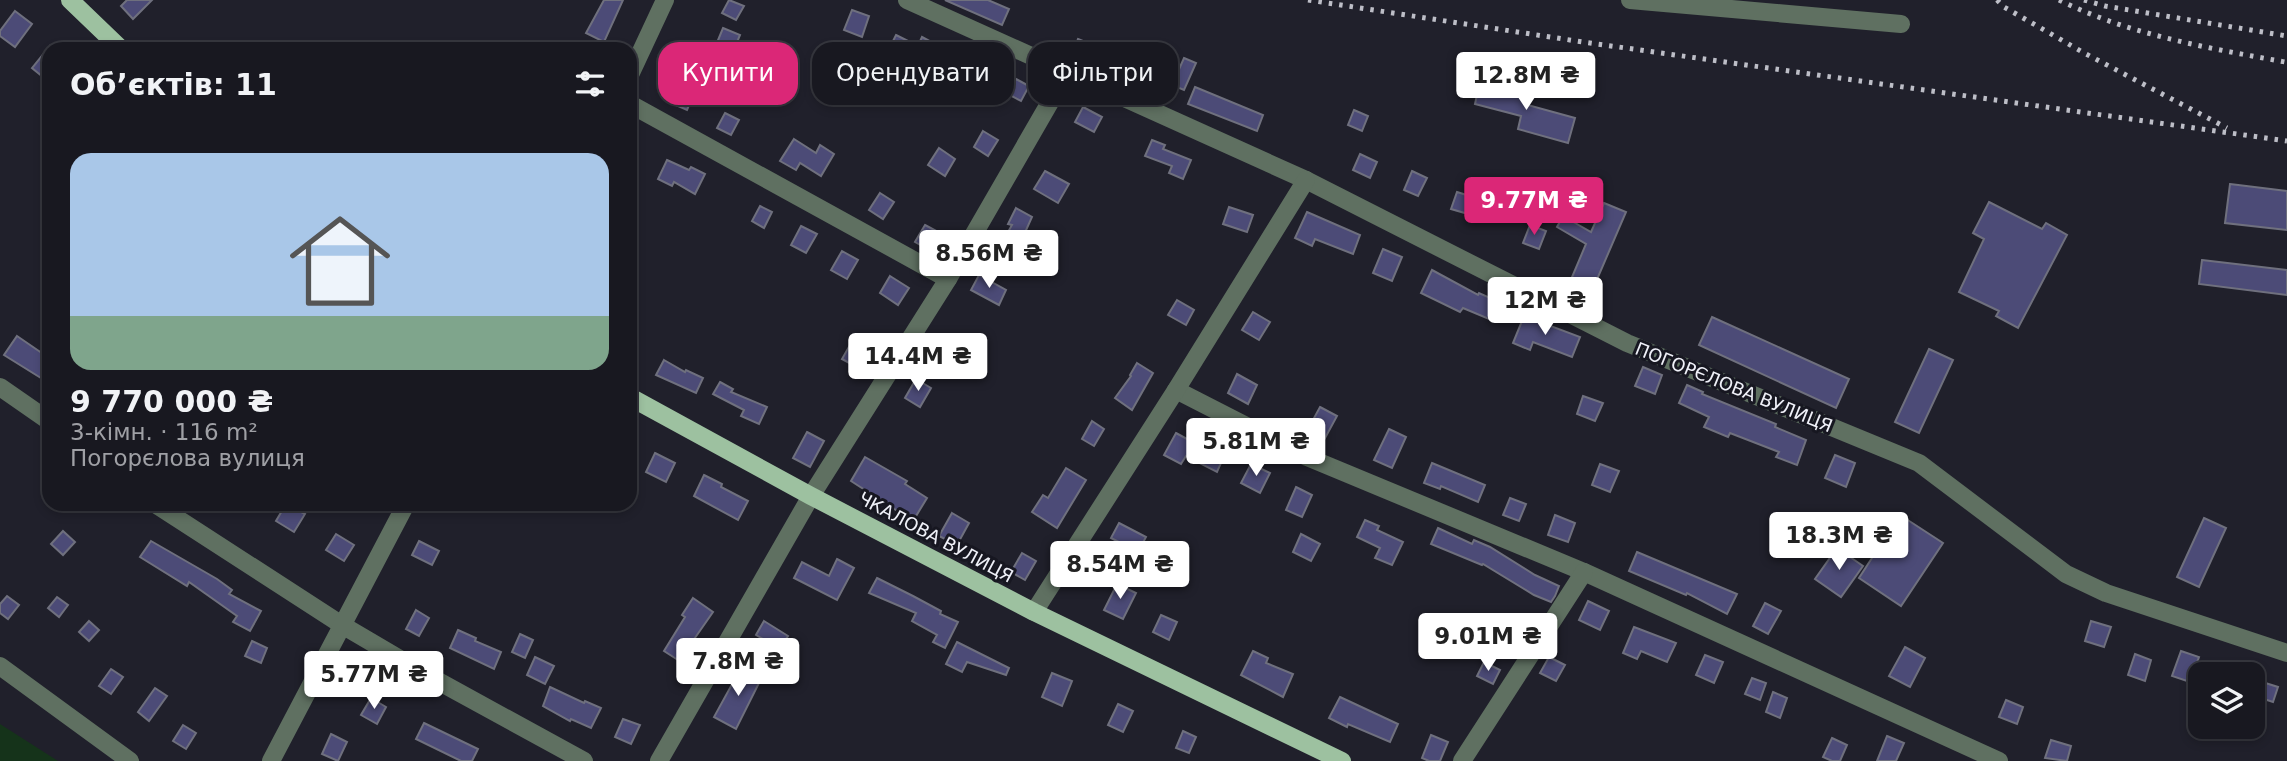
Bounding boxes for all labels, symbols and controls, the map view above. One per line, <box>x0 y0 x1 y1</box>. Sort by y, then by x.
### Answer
chip: Купити <box>658 42 798 105</box>
chip: Орендувати <box>812 42 1014 105</box>
chip: Фільтри <box>1028 42 1178 105</box>
pin: 12.8M ₴ <box>1461 52 1591 112</box>
text: 12.8M ₴ <box>1472 62 1580 88</box>
icon: filters <box>571 65 609 103</box>
text: Об’єктів: 11 <box>70 67 277 102</box>
pin: 9.77M ₴ <box>1469 177 1599 237</box>
text: 9.77M ₴ <box>1480 187 1588 213</box>
icon: home <box>277 198 403 324</box>
pin: 8.56M ₴ <box>924 230 1054 290</box>
text: 8.56M ₴ <box>935 240 1043 266</box>
pin: 12M ₴ <box>1496 278 1594 337</box>
text: 12M ₴ <box>1504 287 1586 313</box>
pin: 14.4M ₴ <box>853 334 983 393</box>
street label: ПОГОРЄЛОВА ВУЛИЦЯ <box>1632 338 1836 436</box>
text: 14.4M ₴ <box>864 343 972 369</box>
text: 9 770 000 ₴ <box>70 384 273 419</box>
text: 3-кімн. · 116 m² <box>70 419 258 445</box>
pin: 5.81M ₴ <box>1191 419 1321 478</box>
text: 5.81M ₴ <box>1202 428 1310 454</box>
text: Погорєлова вулиця <box>70 445 305 471</box>
street label: ЧКАЛОВА ВУЛИЦЯ <box>855 487 1017 587</box>
pin: 18.3M ₴ <box>1774 512 1904 572</box>
text: 18.3M ₴ <box>1785 522 1893 548</box>
pin: 8.54M ₴ <box>1055 542 1185 601</box>
text: 8.54M ₴ <box>1066 551 1174 577</box>
pin: 9.01M ₴ <box>1423 614 1553 673</box>
text: 9.01M ₴ <box>1434 623 1542 649</box>
pin: 7.8M ₴ <box>681 638 795 698</box>
text: 7.8M ₴ <box>692 648 784 674</box>
pin: 5.77M ₴ <box>309 652 439 711</box>
text: 5.77M ₴ <box>320 661 428 687</box>
map controls <box>2188 662 2265 739</box>
button: layers <box>2188 662 2265 739</box>

